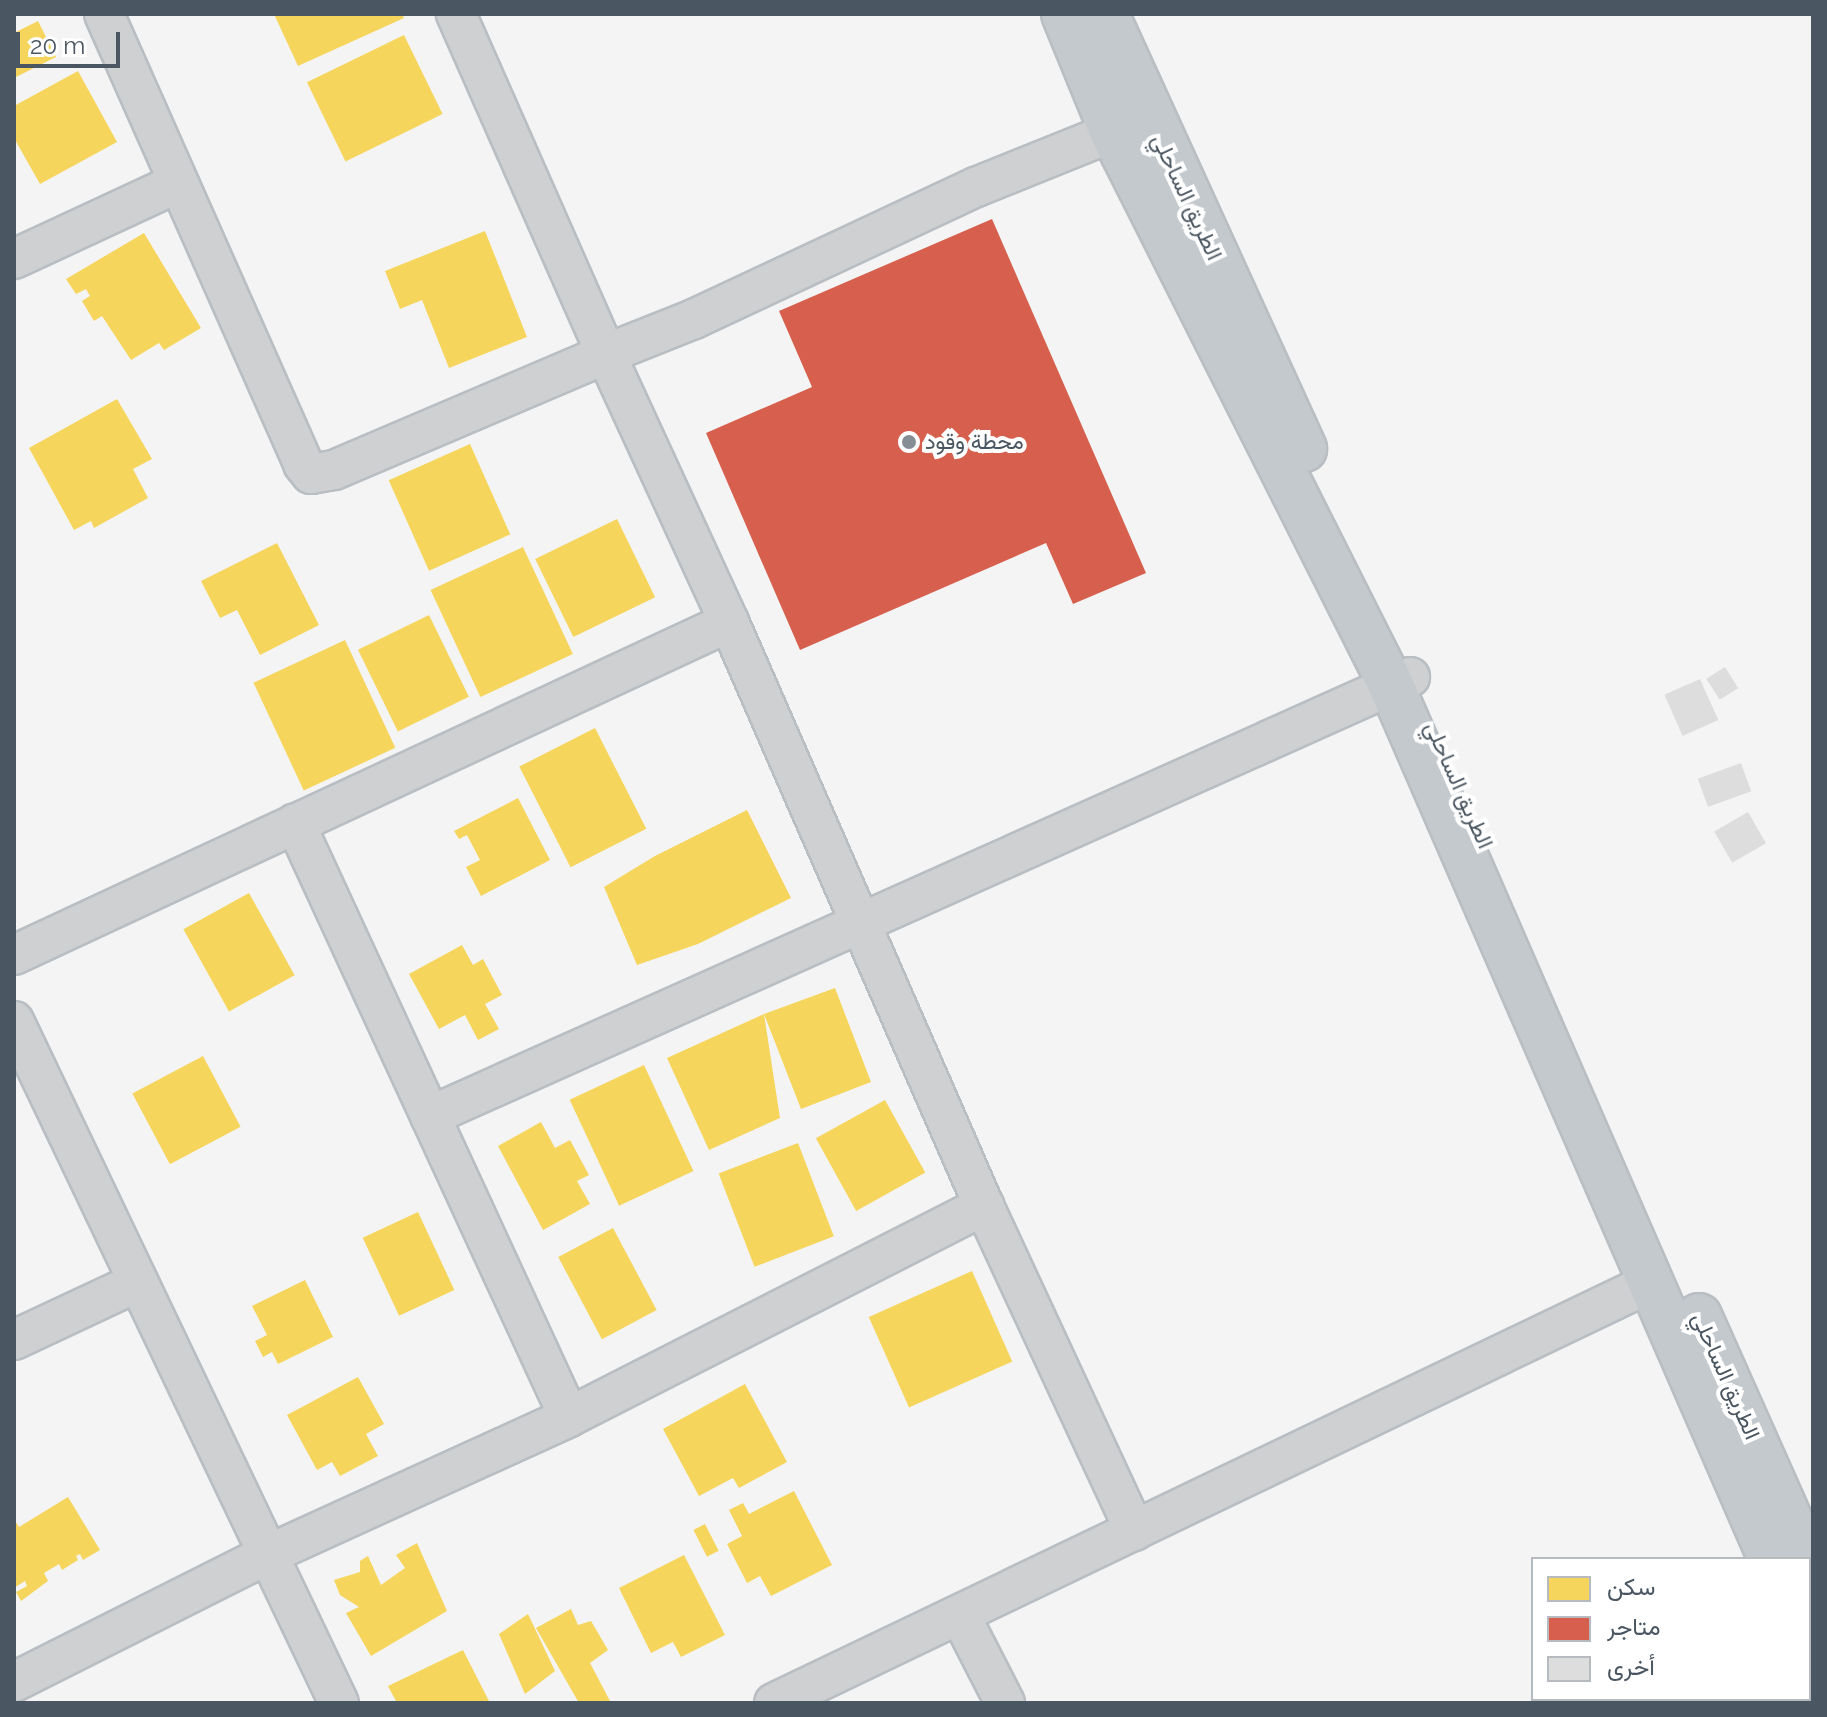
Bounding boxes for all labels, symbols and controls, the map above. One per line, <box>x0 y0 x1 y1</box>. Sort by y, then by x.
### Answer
scale bar <box>20 16 124 66</box>
text: 20 m <box>30 31 85 60</box>
street label: الطريق الساحلي <box>1146 130 1228 264</box>
place label: محطة وقود <box>925 429 1024 455</box>
marker: محطة وقود <box>900 433 918 451</box>
street label: الطريق الساحلي <box>1419 718 1499 852</box>
street label: الطريق الساحلي <box>1686 1309 1766 1443</box>
legend <box>1531 1557 1811 1701</box>
text: سكن <box>1607 1572 1656 1601</box>
text: متاجر <box>1607 1612 1661 1641</box>
text: أخرى <box>1607 1652 1655 1681</box>

